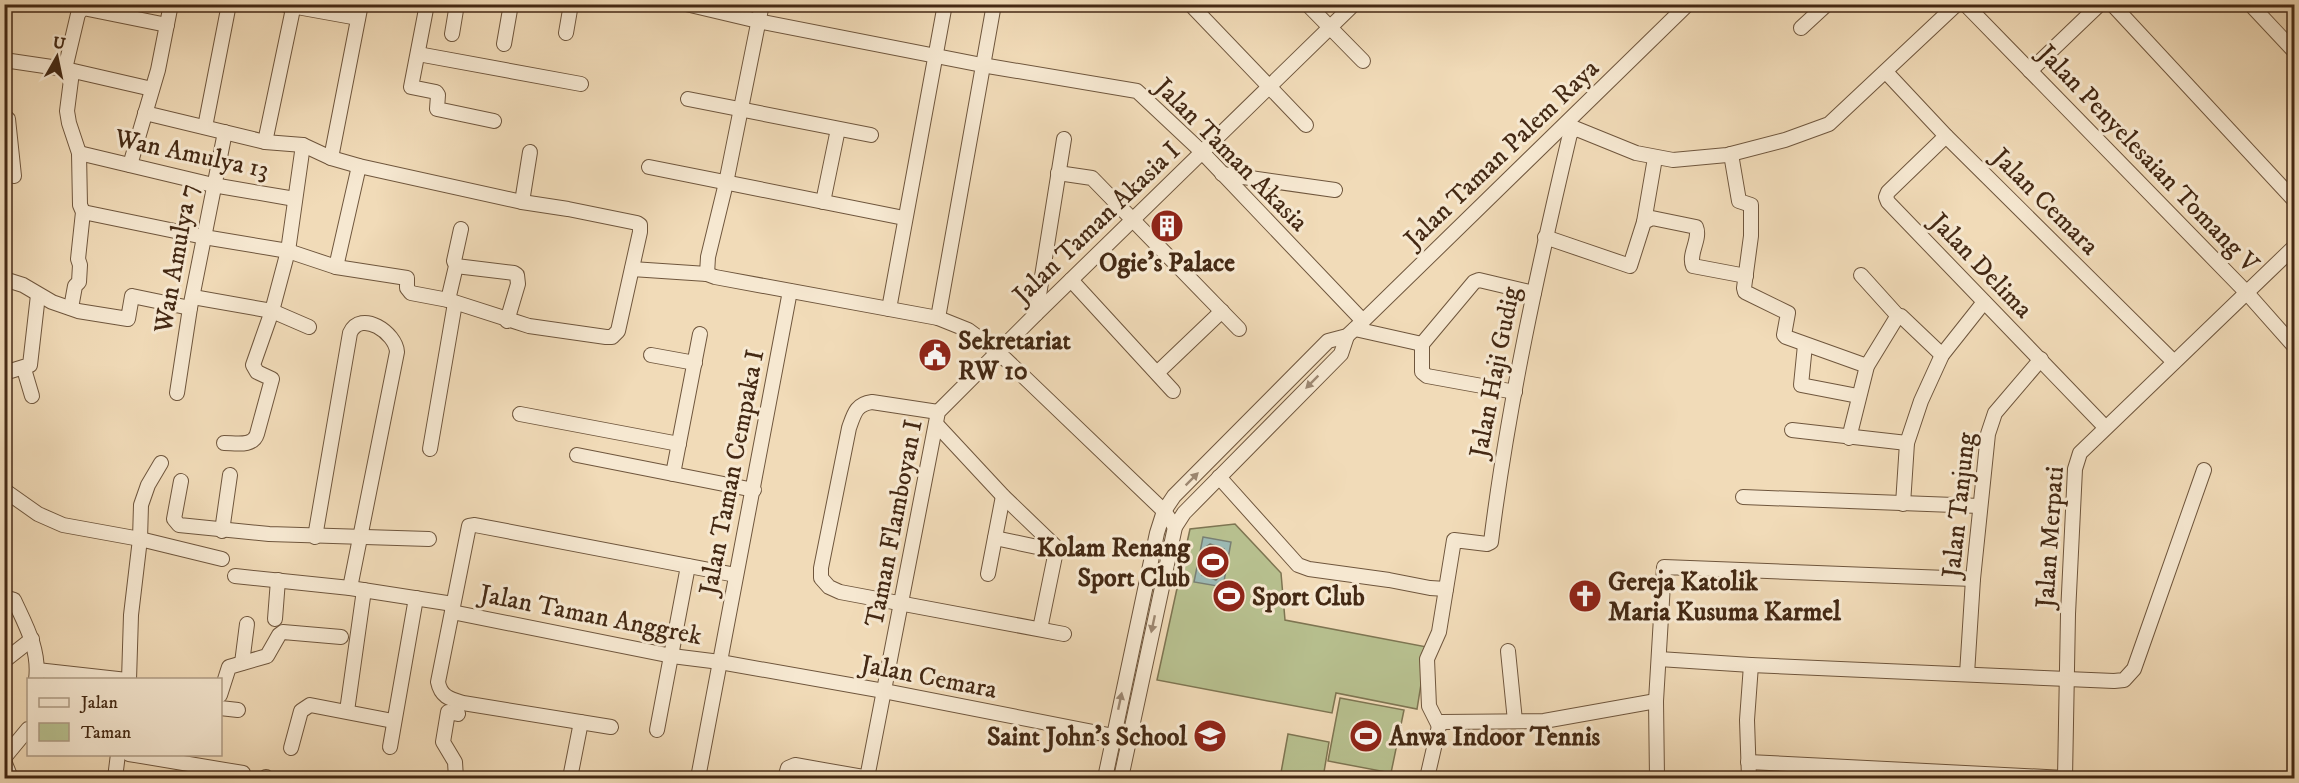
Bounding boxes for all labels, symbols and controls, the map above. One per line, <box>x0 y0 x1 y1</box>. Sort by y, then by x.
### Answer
north arrow <box>27 27 87 87</box>
text: U <box>52 32 67 54</box>
street label: Jalan Penyelesaian Tomang V <box>2029 37 2266 280</box>
street label: Jalan Taman Palem Raya <box>1396 52 1606 257</box>
street label: Jalan Taman Akasia <box>1146 70 1315 239</box>
street label: Wan Amulya 13 <box>111 122 272 187</box>
street label: Jalan Taman Akasia I <box>1005 135 1188 313</box>
street label: Jalan Cemara <box>1983 140 2105 263</box>
street label: Wan Amulya 7 <box>147 181 206 337</box>
street label: Jalan Delima <box>1921 205 2039 326</box>
building icon: Ogie's Palace <box>1149 208 1185 244</box>
place label: Ogie's Palace <box>1099 247 1235 280</box>
street label: Jalan Haji Gudig <box>1462 284 1528 462</box>
place label: Sekretariat RW 10 <box>958 325 1072 388</box>
public building icon: Sekretariat RW 10 <box>917 337 953 373</box>
street label: Jalan Taman Cempaka I <box>692 347 772 600</box>
one-way arrow <box>1305 375 1320 389</box>
street label: Taman Flamboyan I <box>858 417 931 630</box>
street label: Jalan Tanjung <box>1935 431 1984 581</box>
street label: Jalan Merpati <box>2029 465 2072 611</box>
one-way arrow <box>1184 472 1199 486</box>
place label: Kolam Renang Sport Club <box>1037 532 1191 595</box>
sports icon: Kolam Renang Sport Club <box>1195 544 1231 580</box>
place label: Gereja Katolik Maria Kusuma Karmel <box>1608 566 1842 629</box>
street label: Jalan Taman Anggrek <box>475 577 705 653</box>
sports icon: Sport Club <box>1211 578 1247 614</box>
church icon: Gereja Katolik Maria Kusuma Karmel <box>1567 578 1603 614</box>
place label: Sport Club <box>1252 581 1365 614</box>
one-way arrow <box>1148 615 1157 634</box>
street label: Jalan Cemara <box>856 648 1000 707</box>
legend <box>27 678 222 756</box>
one-way arrow <box>1116 691 1125 710</box>
text: Jalan <box>79 692 119 714</box>
school or university icon: Saint John's School <box>1192 718 1228 754</box>
sports icon: Anwa Indoor Tennis <box>1348 718 1384 754</box>
place label: Saint John's School <box>987 721 1188 754</box>
place label: Anwa Indoor Tennis <box>1388 721 1601 754</box>
text: Taman <box>81 722 132 744</box>

